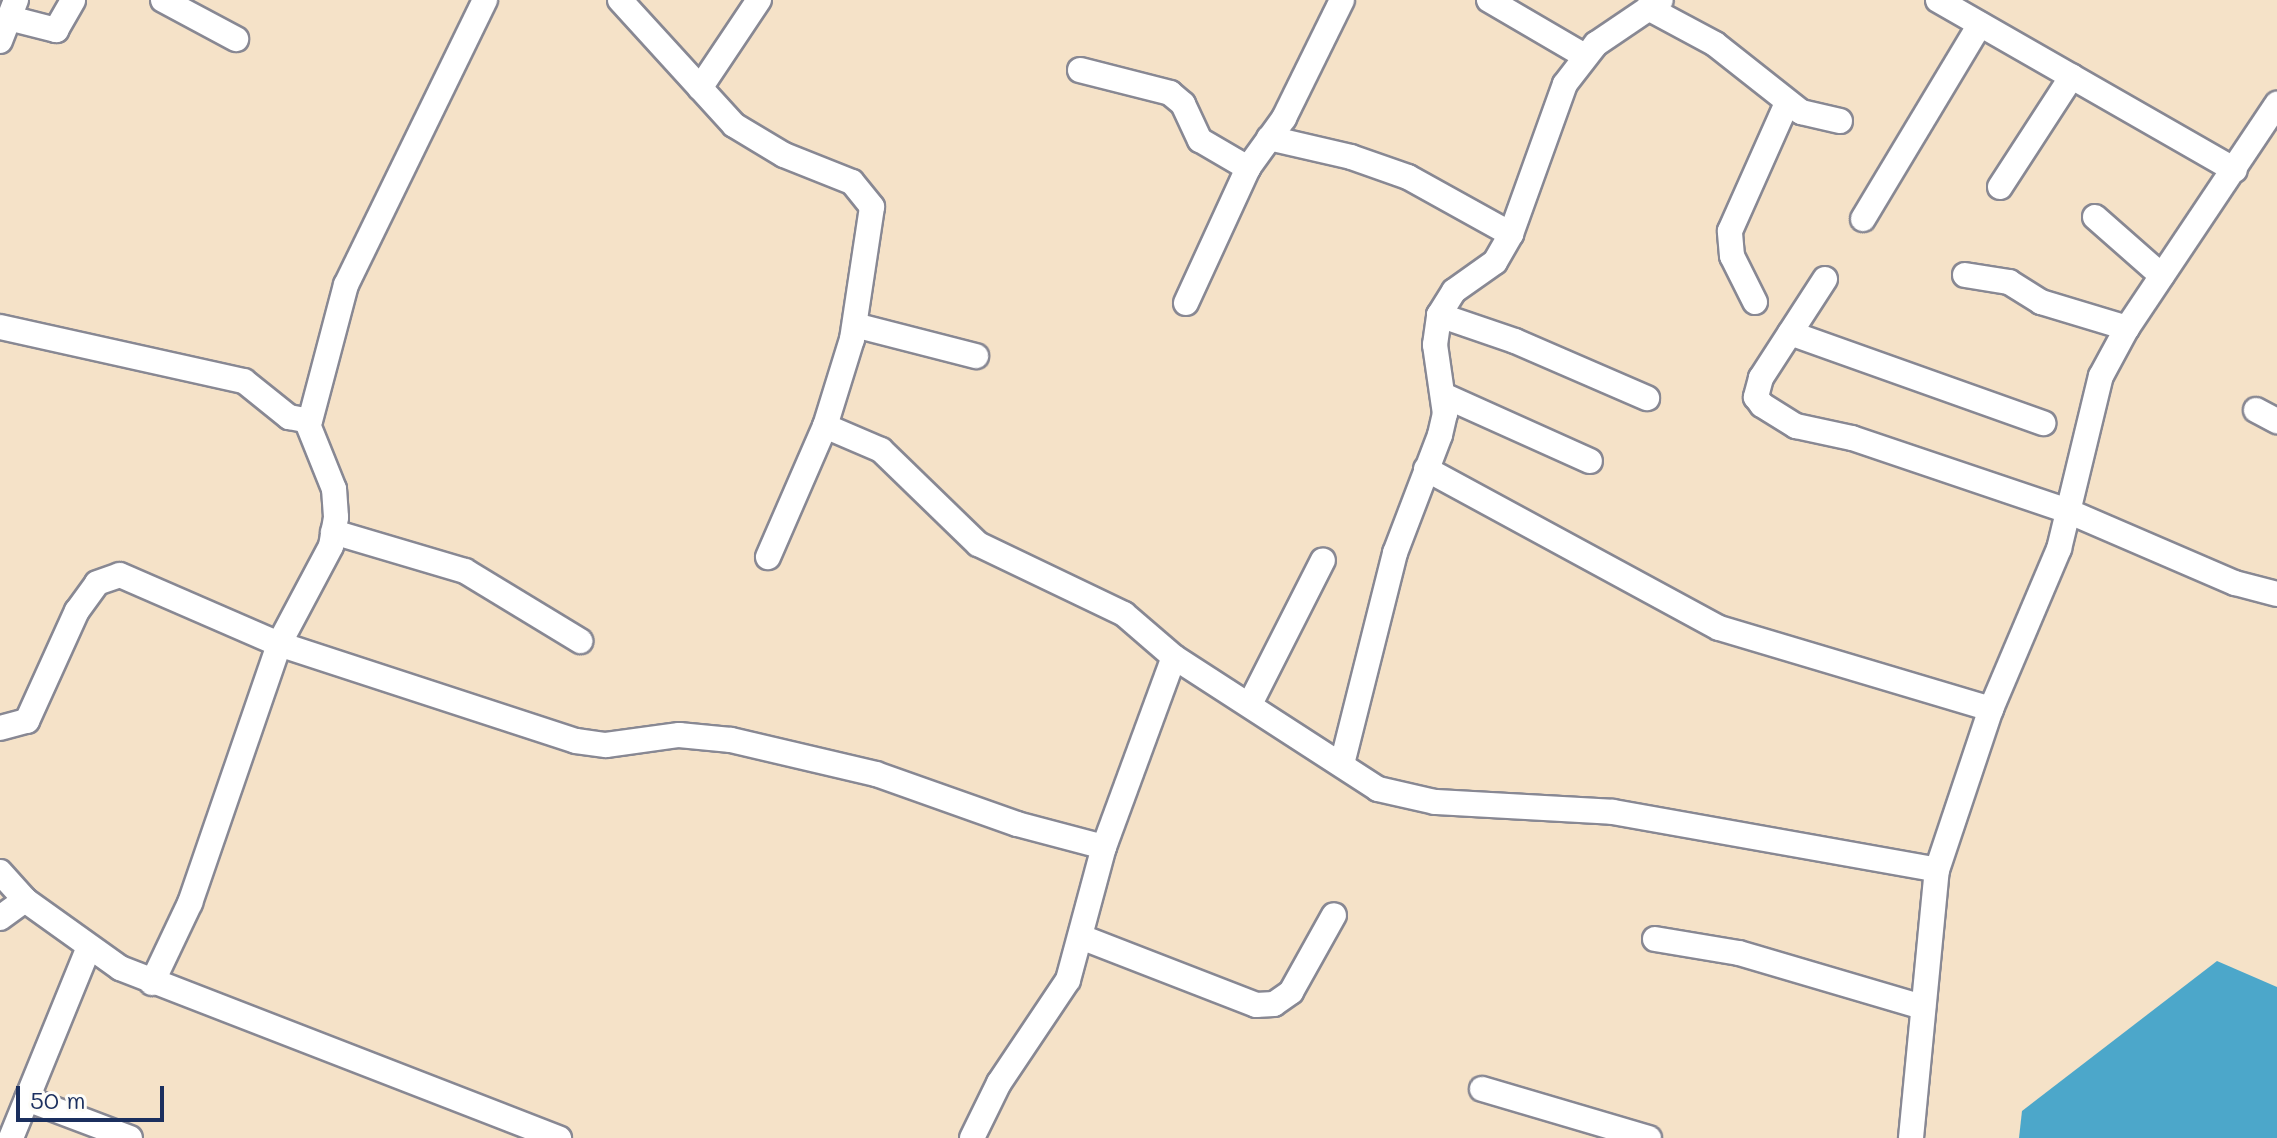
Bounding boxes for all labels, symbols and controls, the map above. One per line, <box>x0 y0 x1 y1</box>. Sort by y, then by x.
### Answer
scale bar <box>20 1070 168 1120</box>
text: 50 m <box>30 1084 86 1115</box>

